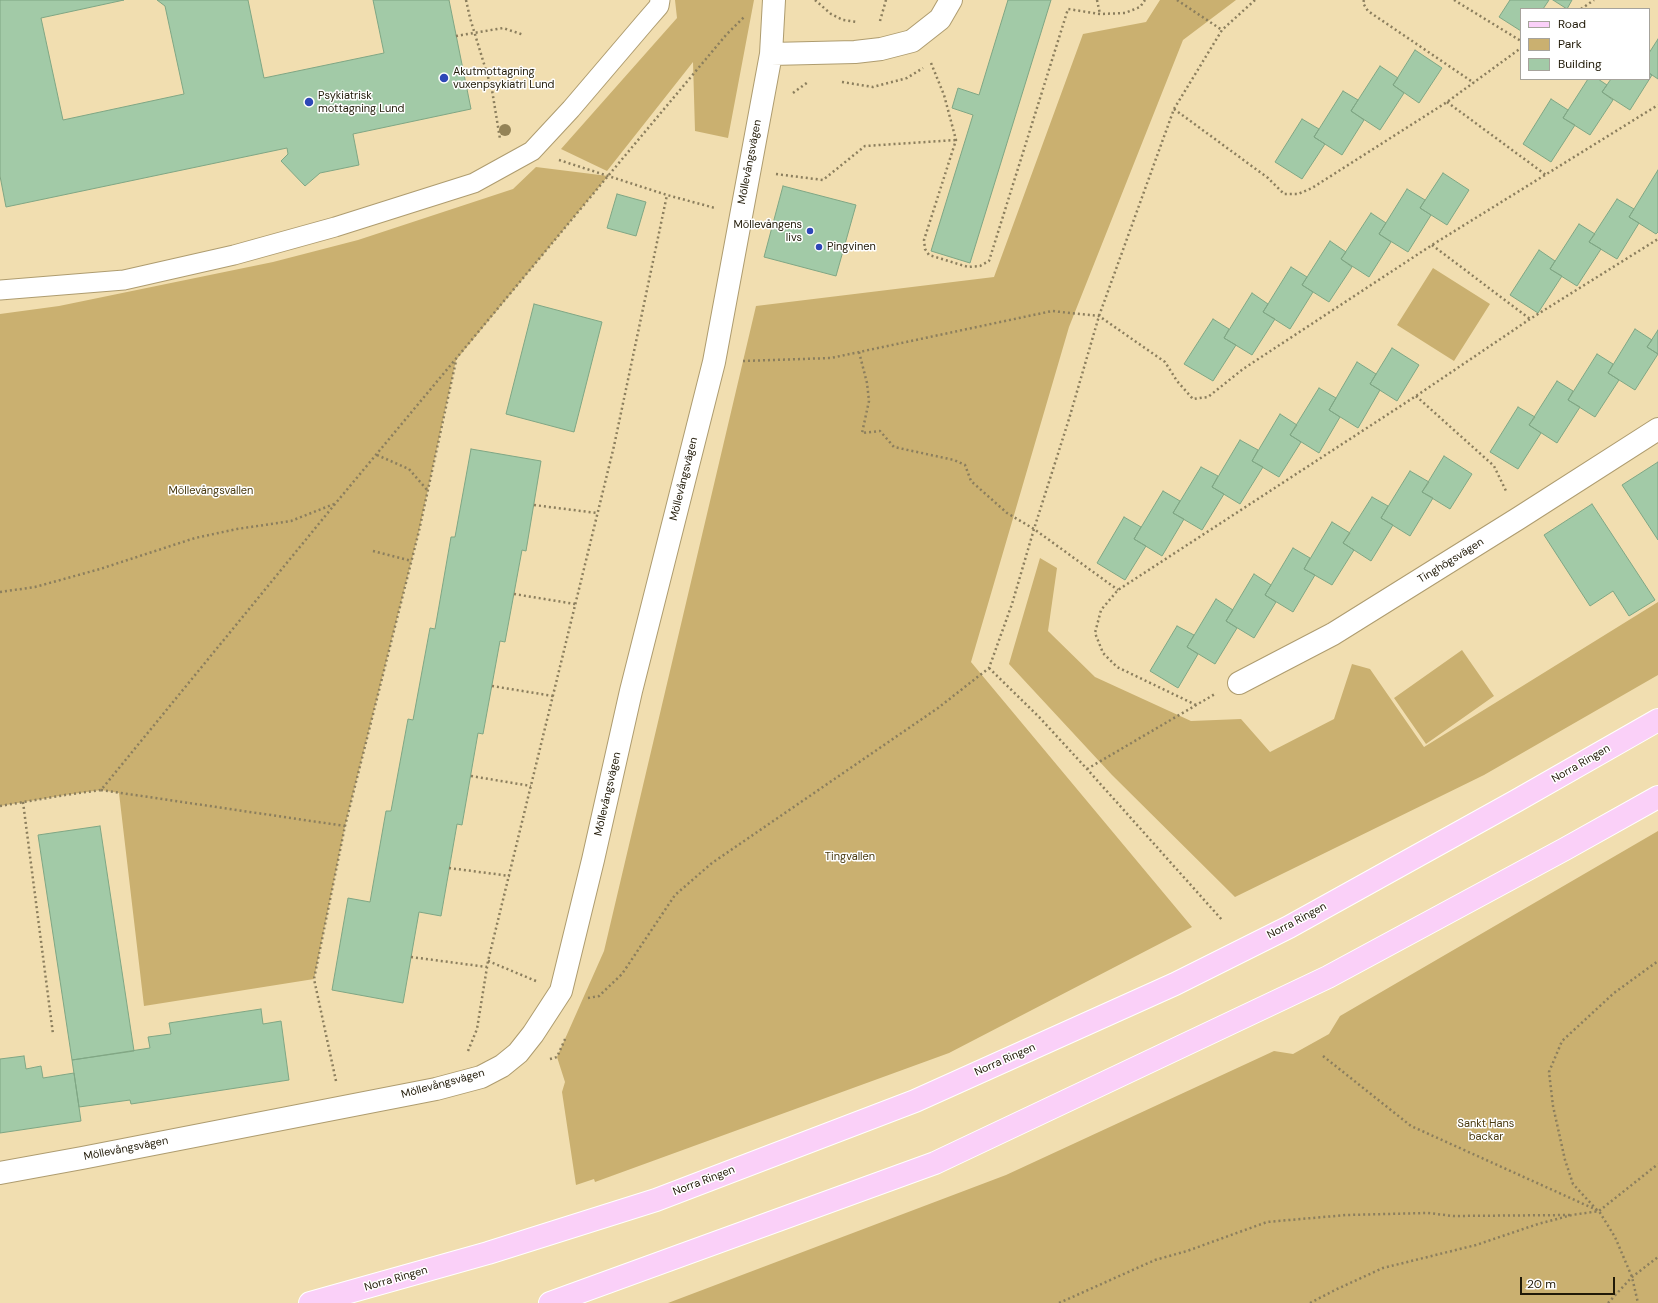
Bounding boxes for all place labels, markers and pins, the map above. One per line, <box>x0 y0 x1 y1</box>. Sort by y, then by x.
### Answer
place label: Akutmottagning vuxenpsykiatri Lund <box>453 65 554 91</box>
marker: Akutmottagning vuxenpsykiatri Lund <box>438 72 450 84</box>
place label: Psykiatrisk mottagning Lund <box>318 89 404 115</box>
marker: Psykiatrisk mottagning Lund <box>303 96 315 108</box>
place label: Möllevångens livs <box>733 218 802 244</box>
marker: Möllevångens livs <box>805 226 815 236</box>
place label: Pingvinen <box>827 240 876 254</box>
marker: Pingvinen <box>814 242 824 252</box>

